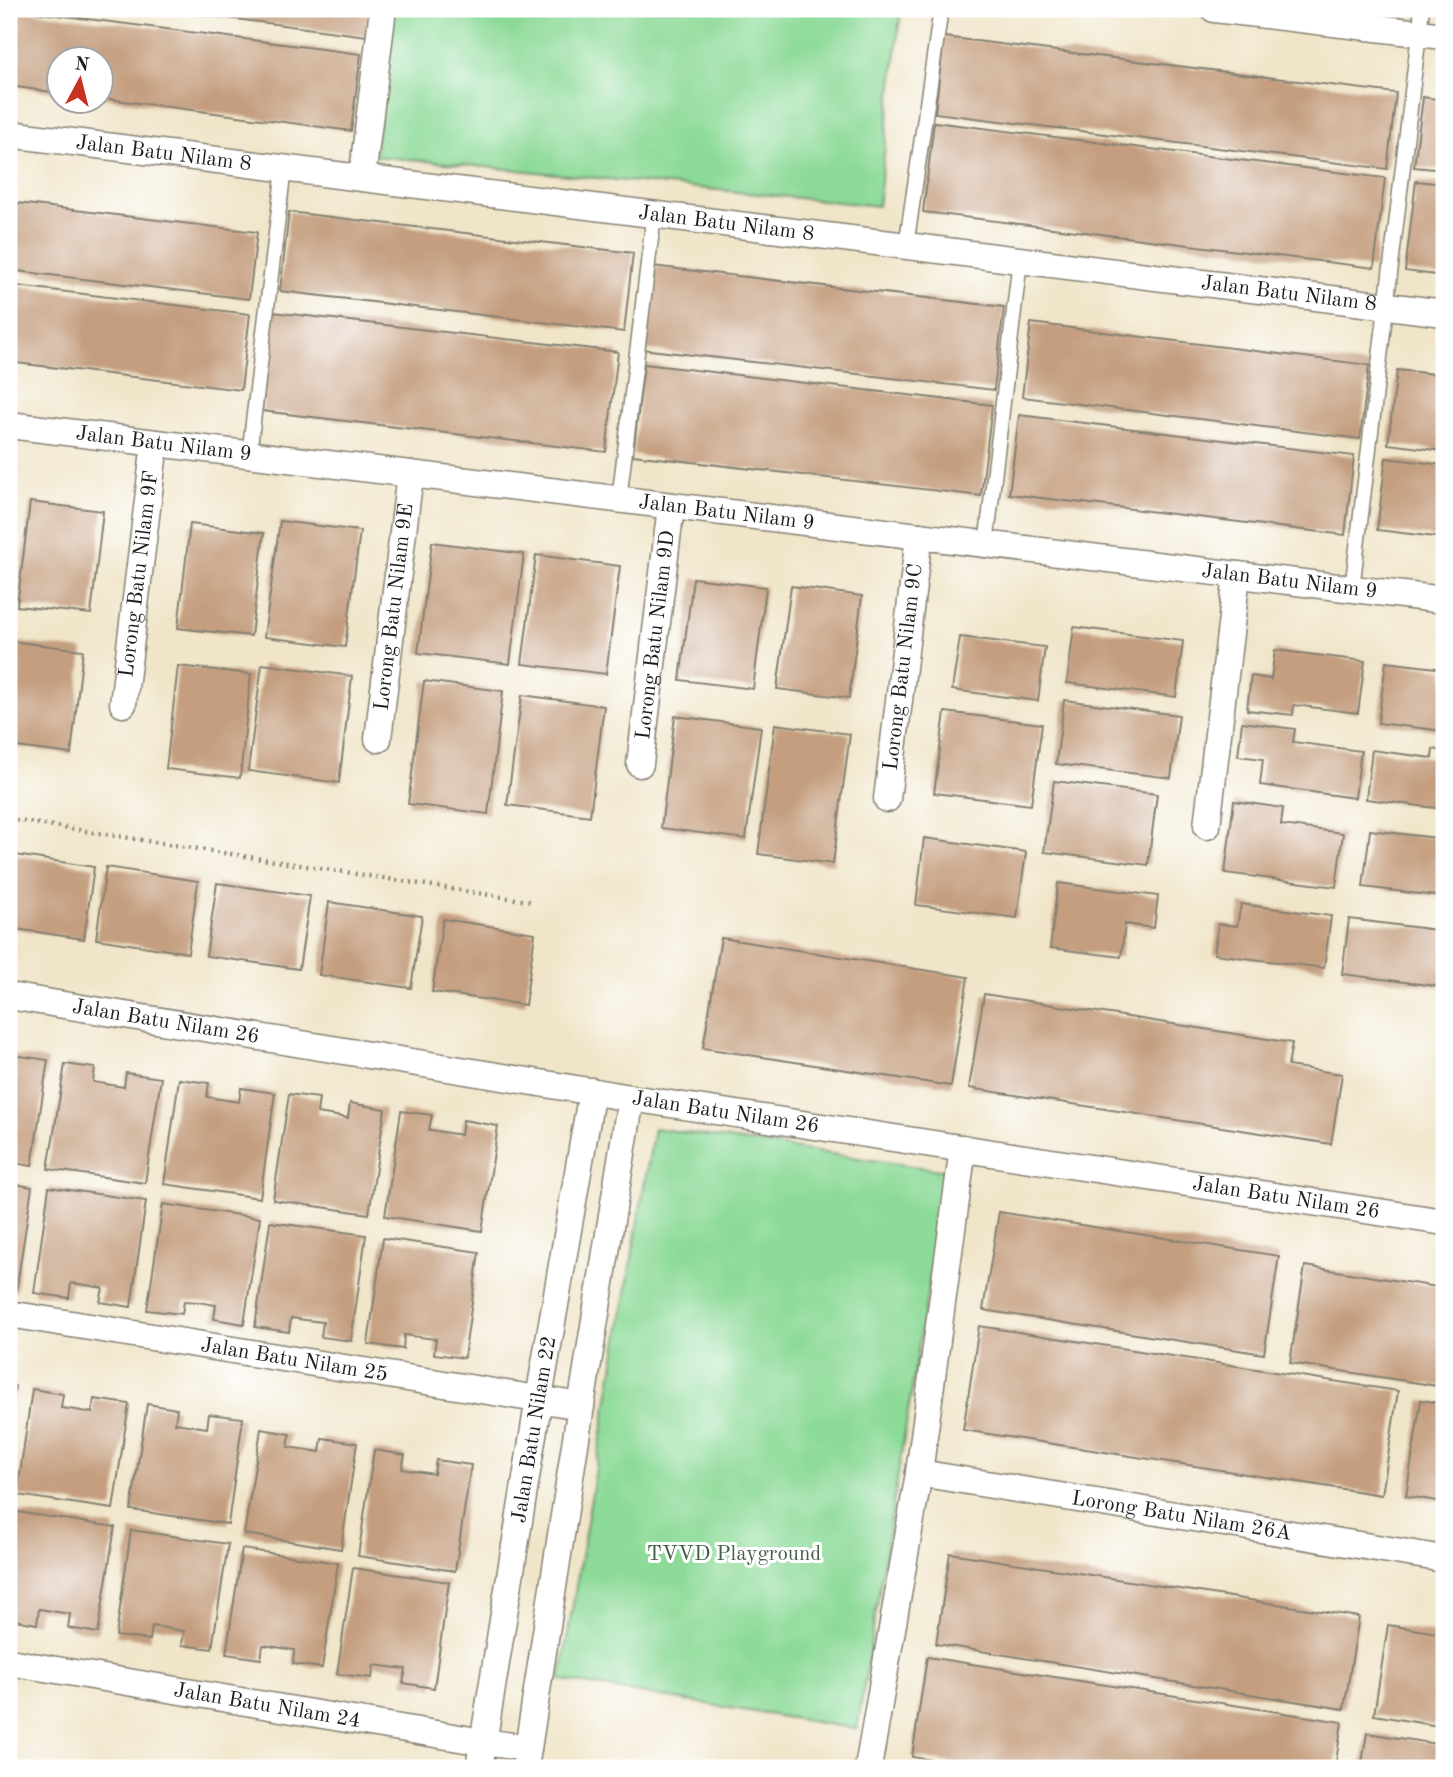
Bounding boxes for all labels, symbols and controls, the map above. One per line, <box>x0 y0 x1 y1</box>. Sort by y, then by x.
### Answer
north arrow <box>46 46 116 116</box>
text: N <box>73 55 91 76</box>
street label: Jalan Batu Nilam 8 <box>75 132 253 175</box>
street label: Jalan Batu Nilam 8 <box>637 202 816 245</box>
street label: Jalan Batu Nilam 8 <box>1200 272 1378 315</box>
street label: Jalan Batu Nilam 9 <box>75 423 253 465</box>
street label: Lorong Batu Nilam 9F <box>116 469 162 679</box>
street label: Jalan Batu Nilam 9 <box>638 491 816 534</box>
street label: Lorong Batu Nilam 9E <box>371 502 417 712</box>
street label: Lorong Batu Nilam 9D <box>633 529 678 741</box>
street label: Jalan Batu Nilam 9 <box>1200 560 1379 602</box>
street label: Lorong Batu Nilam 9C <box>880 562 926 772</box>
street label: Jalan Batu Nilam 26 <box>71 996 261 1047</box>
street label: Jalan Batu Nilam 26 <box>631 1088 821 1137</box>
street label: Jalan Batu Nilam 26 <box>1191 1173 1381 1223</box>
street label: Jalan Batu Nilam 22 <box>508 1334 560 1524</box>
street label: Jalan Batu Nilam 25 <box>199 1335 389 1385</box>
street label: Lorong Batu Nilam 26A <box>1070 1488 1293 1544</box>
park label: TVVD Playground <box>647 1544 821 1565</box>
street label: Jalan Batu Nilam 24 <box>172 1680 362 1732</box>

